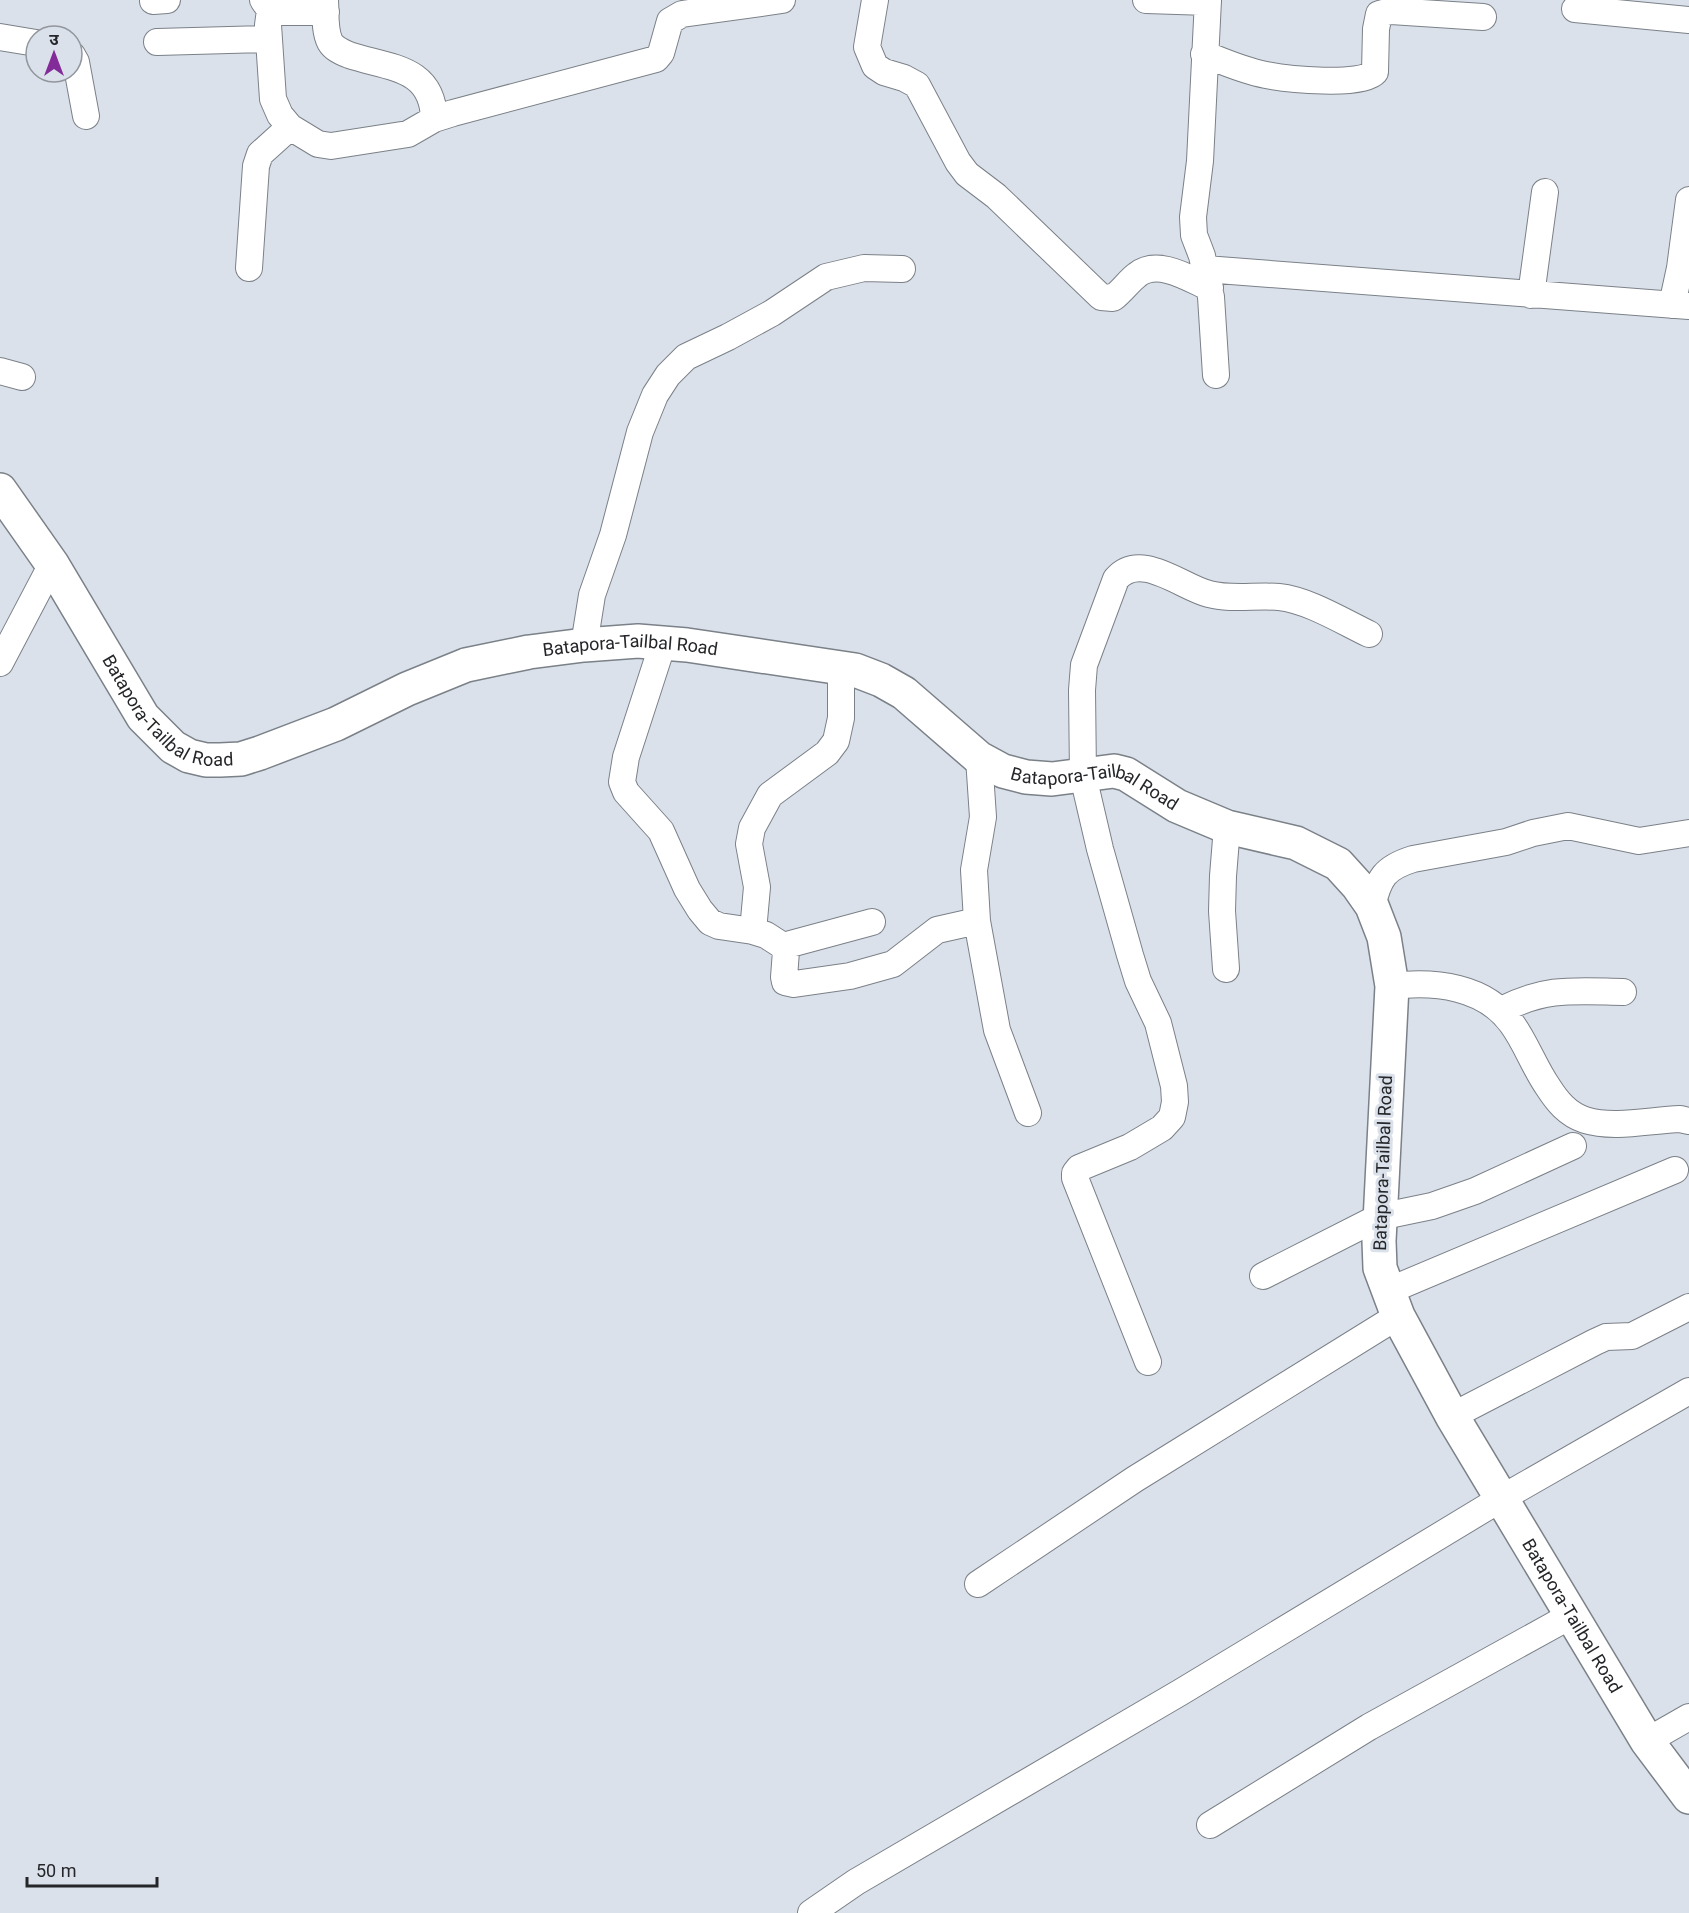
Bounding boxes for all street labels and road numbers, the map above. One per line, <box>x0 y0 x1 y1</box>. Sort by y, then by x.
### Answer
street label: Batapora-Tailbal Road <box>541 630 719 660</box>
street label: Batapora-Tailbal Road <box>98 651 234 770</box>
street label: Batapora-Tailbal Road <box>1009 760 1182 814</box>
street label: Batapora-Tailbal Road <box>1369 1075 1396 1251</box>
street label: Batapora-Tailbal Road <box>1518 1535 1627 1697</box>

